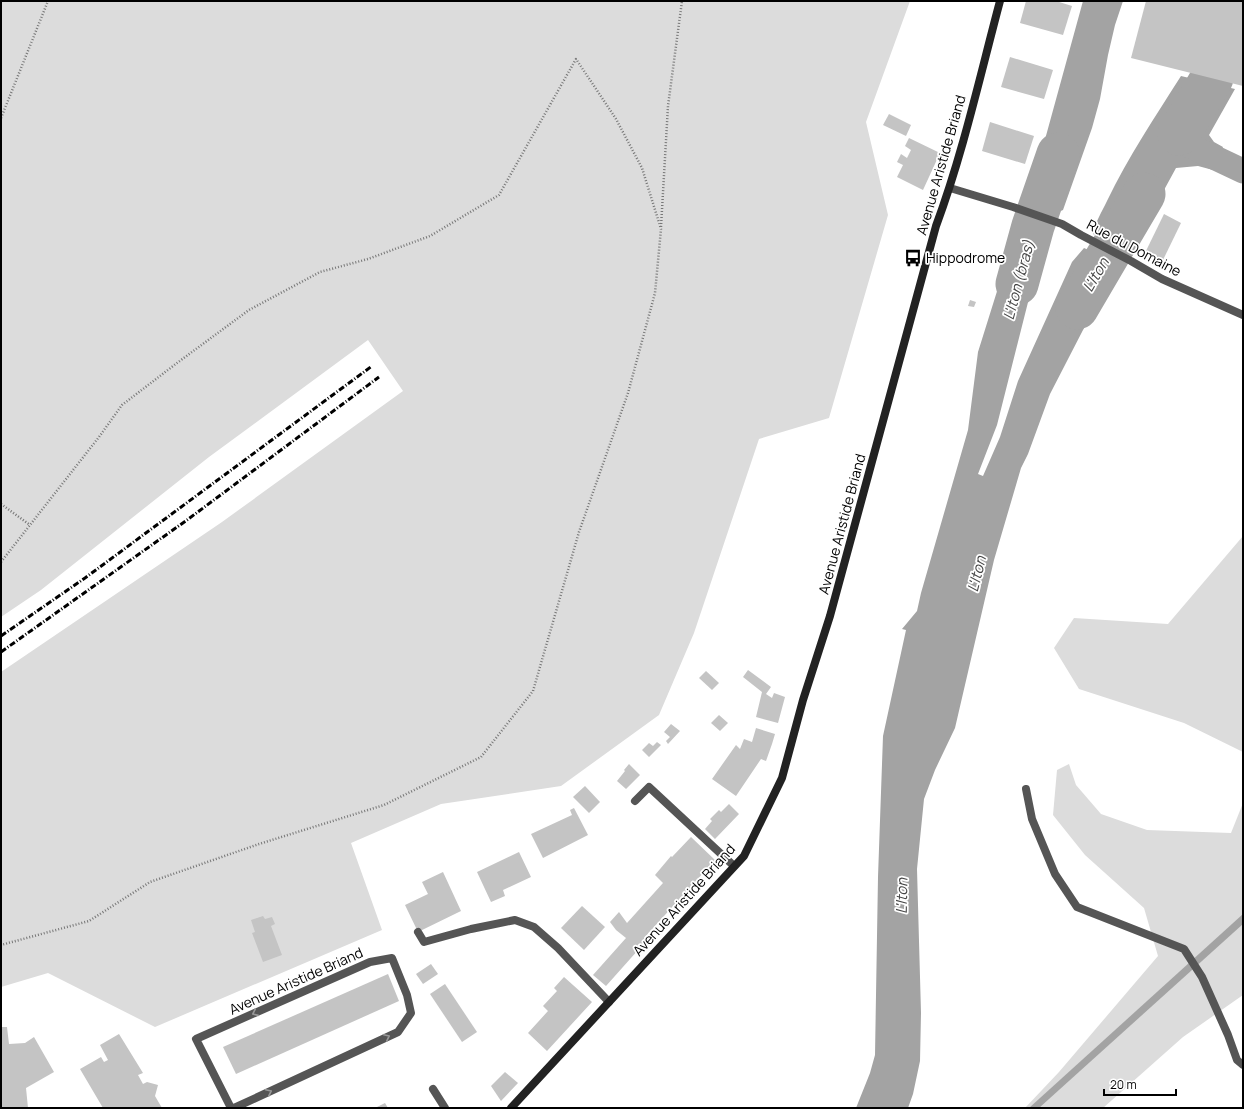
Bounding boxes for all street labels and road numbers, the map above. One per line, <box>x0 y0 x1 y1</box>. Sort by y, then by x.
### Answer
street label: Avenue Aristide Briand <box>911 93 970 237</box>
street label: Rue du Domaine <box>1084 215 1185 280</box>
street label: Avenue Aristide Briand <box>814 452 869 596</box>
street label: Avenue Aristide Briand <box>628 840 739 960</box>
street label: Avenue Aristide Briand <box>226 942 366 1019</box>

